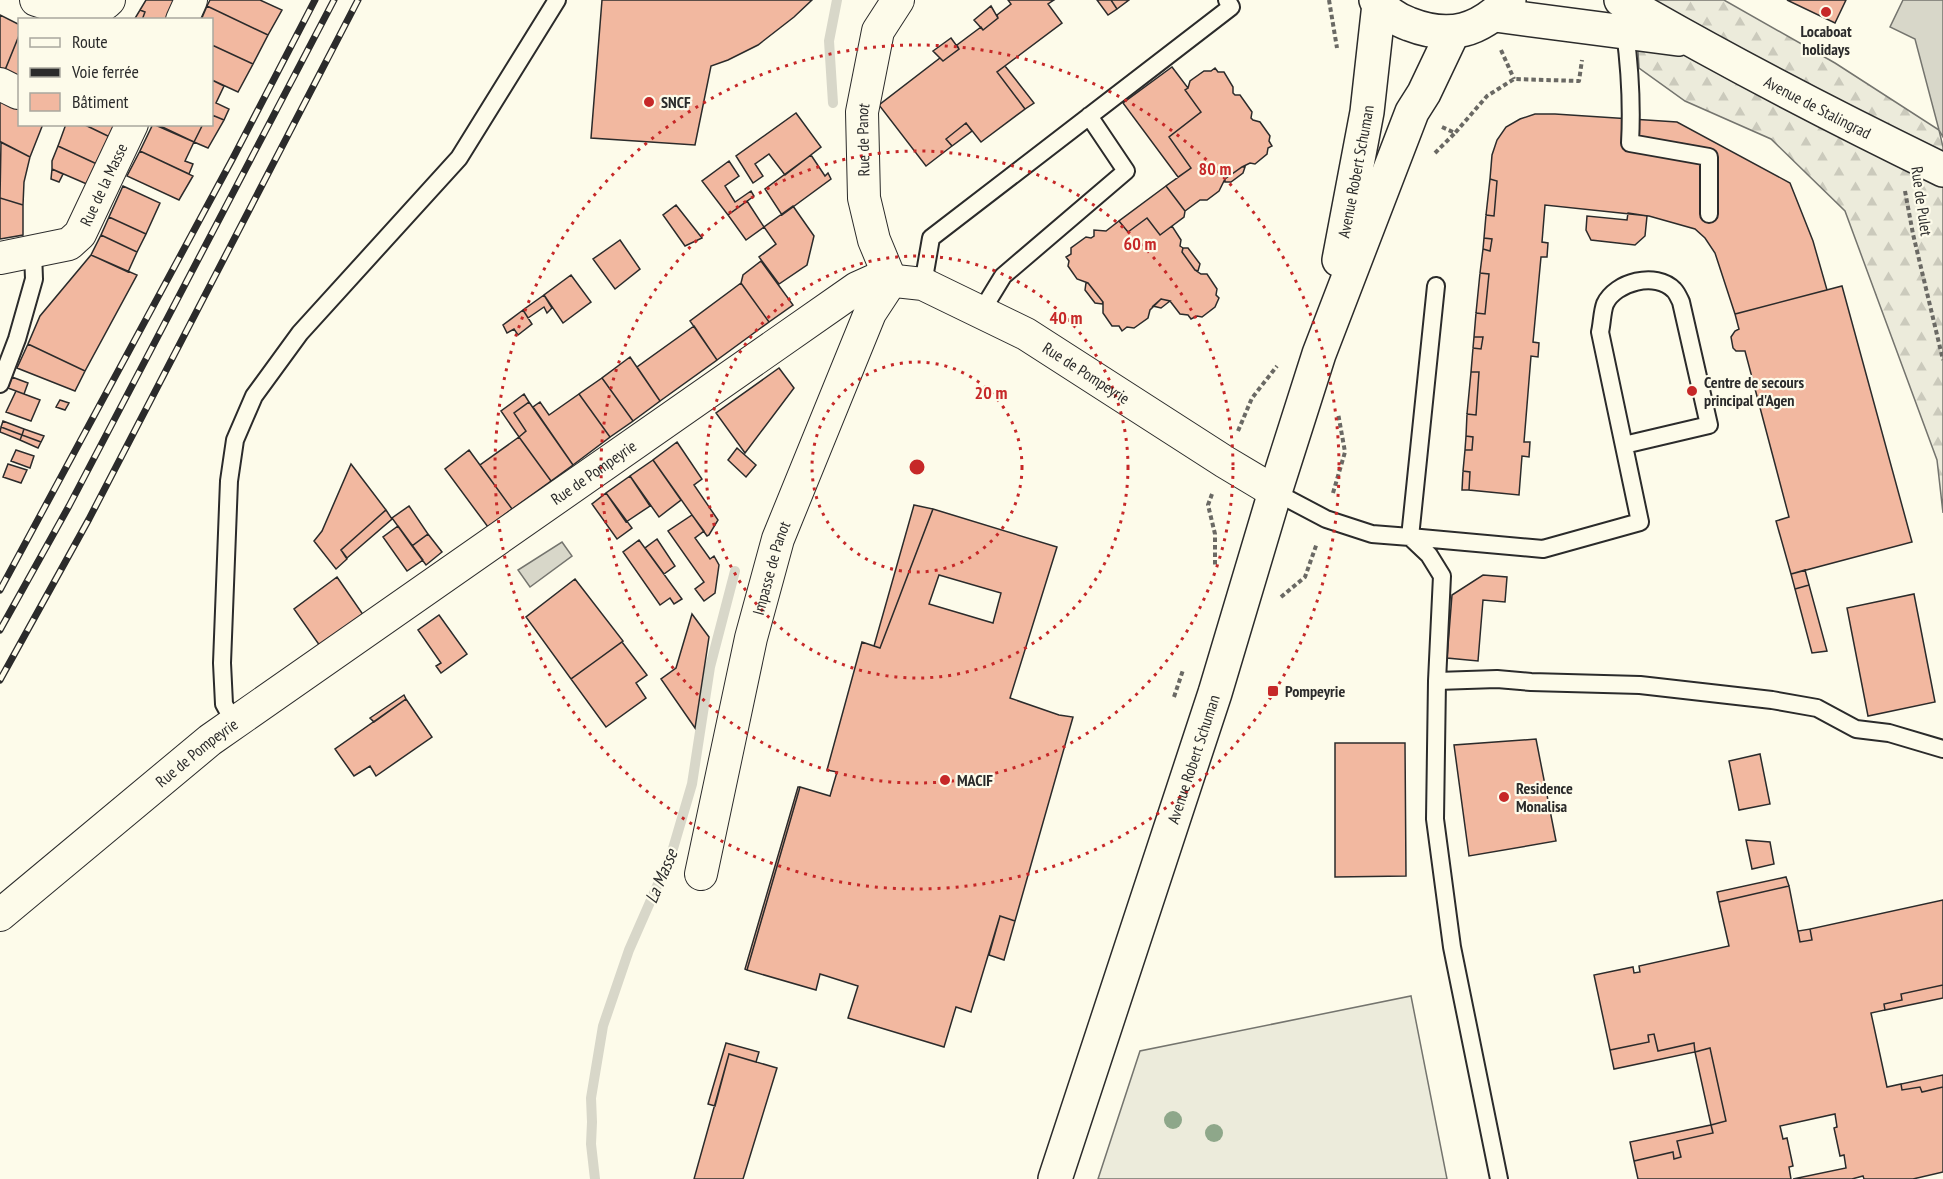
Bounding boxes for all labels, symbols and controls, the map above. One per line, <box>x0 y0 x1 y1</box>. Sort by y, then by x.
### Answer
marker: Locaboat holidays <box>1819 5 1833 19</box>
legend <box>18 18 213 126</box>
place label: Locaboat holidays <box>1800 21 1852 59</box>
text: Route <box>72 30 108 53</box>
text: Voie ferrée <box>71 60 139 83</box>
street label: Avenue de Stalingrad <box>1761 71 1874 143</box>
text: Bâtiment <box>72 90 129 113</box>
place label: SNCF <box>661 92 691 112</box>
marker: SNCF <box>642 95 656 109</box>
street label: Rue de Panot <box>852 101 874 177</box>
street label: Avenue Robert Schuman <box>1333 104 1378 239</box>
street label: Rue de la Masse <box>75 140 131 229</box>
text: 80 m <box>1199 157 1231 180</box>
street label: Rue de Pulet <box>1907 165 1937 238</box>
text: 60 m <box>1124 232 1156 255</box>
text: 40 m <box>1050 306 1082 329</box>
street label: Rue de Pompeyrie <box>1039 337 1134 408</box>
place label: Centre de secours principal d'Agen <box>1704 372 1804 410</box>
text: 20 m <box>975 381 1007 404</box>
marker: Centre de secours principal d'Agen <box>1685 384 1699 398</box>
street label: Rue de Pompeyrie <box>547 435 640 509</box>
centre of rings <box>907 457 927 477</box>
street label: Impasse de Panot <box>748 517 794 617</box>
place label: Pompeyrie <box>1285 681 1345 701</box>
marker: Pompeyrie <box>1266 684 1280 698</box>
street label: Avenue Robert Schuman <box>1163 692 1224 826</box>
street label: Rue de Pompeyrie <box>151 714 241 791</box>
place label: MACIF <box>957 770 993 790</box>
marker: MACIF <box>938 773 952 787</box>
place label: Residence Monalisa <box>1516 778 1573 816</box>
marker: Residence Monalisa <box>1497 790 1511 804</box>
water label: La Masse <box>639 844 683 907</box>

